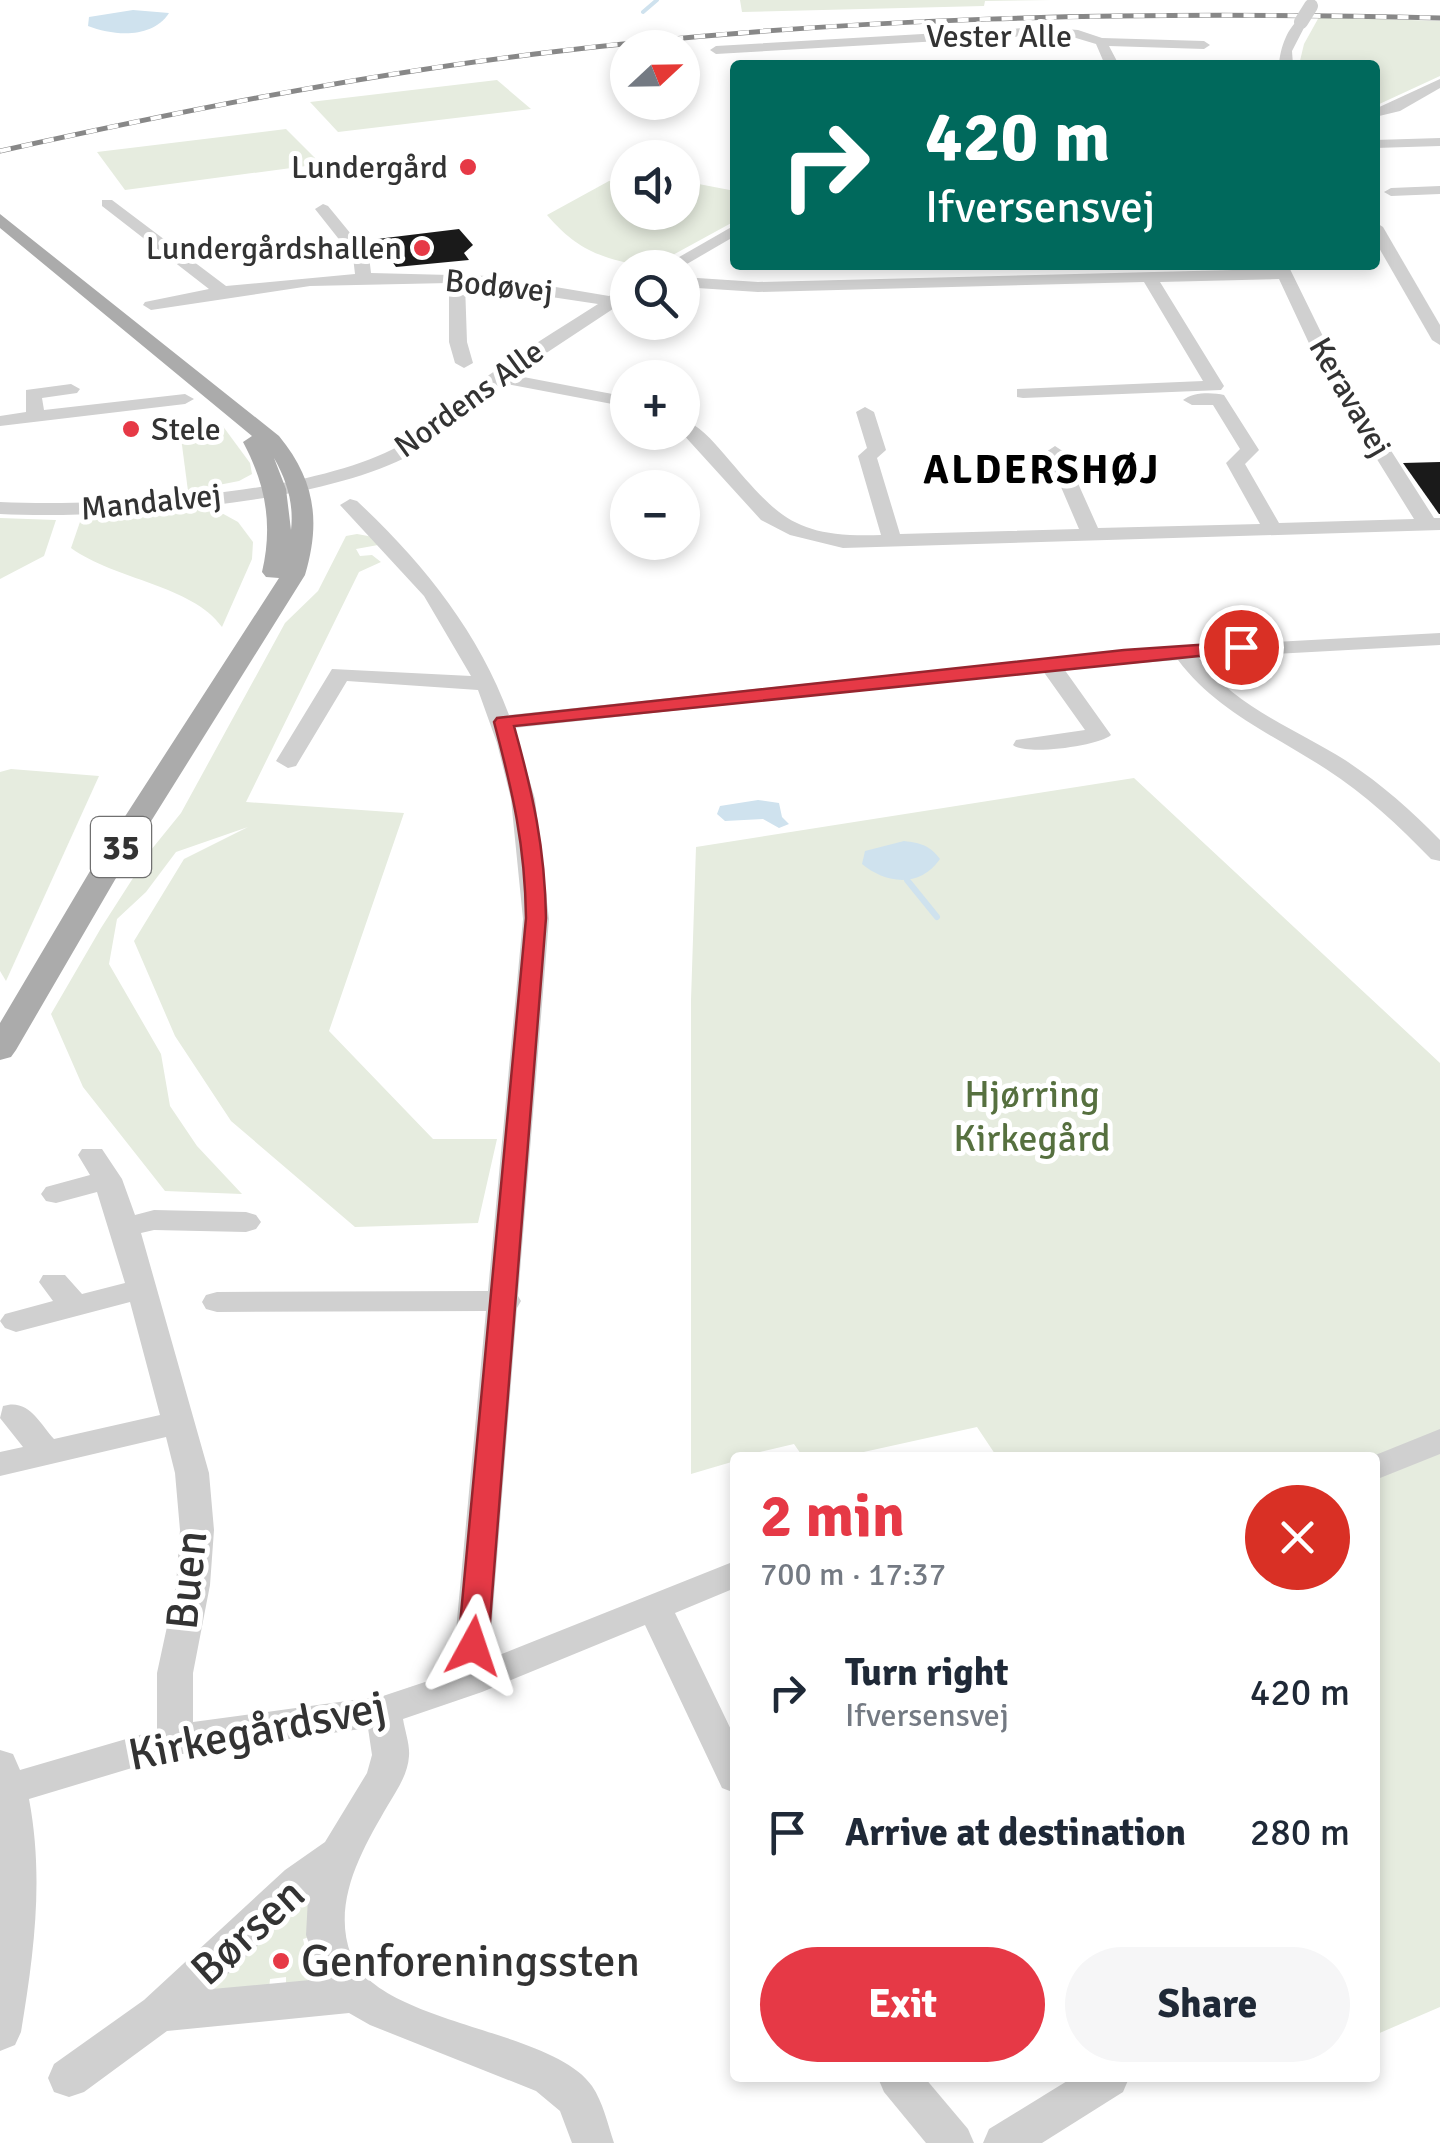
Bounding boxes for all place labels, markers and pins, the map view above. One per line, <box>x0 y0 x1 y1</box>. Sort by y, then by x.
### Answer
place label: Lundergård <box>291 148 448 187</box>
marker: Lundergård <box>457 156 479 178</box>
place label: Lundergårdshallen <box>146 229 402 268</box>
marker: Lundergårdshallen <box>411 237 433 259</box>
place label: Stele <box>151 410 221 449</box>
marker: Stele <box>120 418 142 440</box>
pin <box>1199 605 1284 690</box>
place label: Genforeningssten <box>301 1934 640 1989</box>
marker: Genforeningssten <box>270 1950 292 1972</box>

